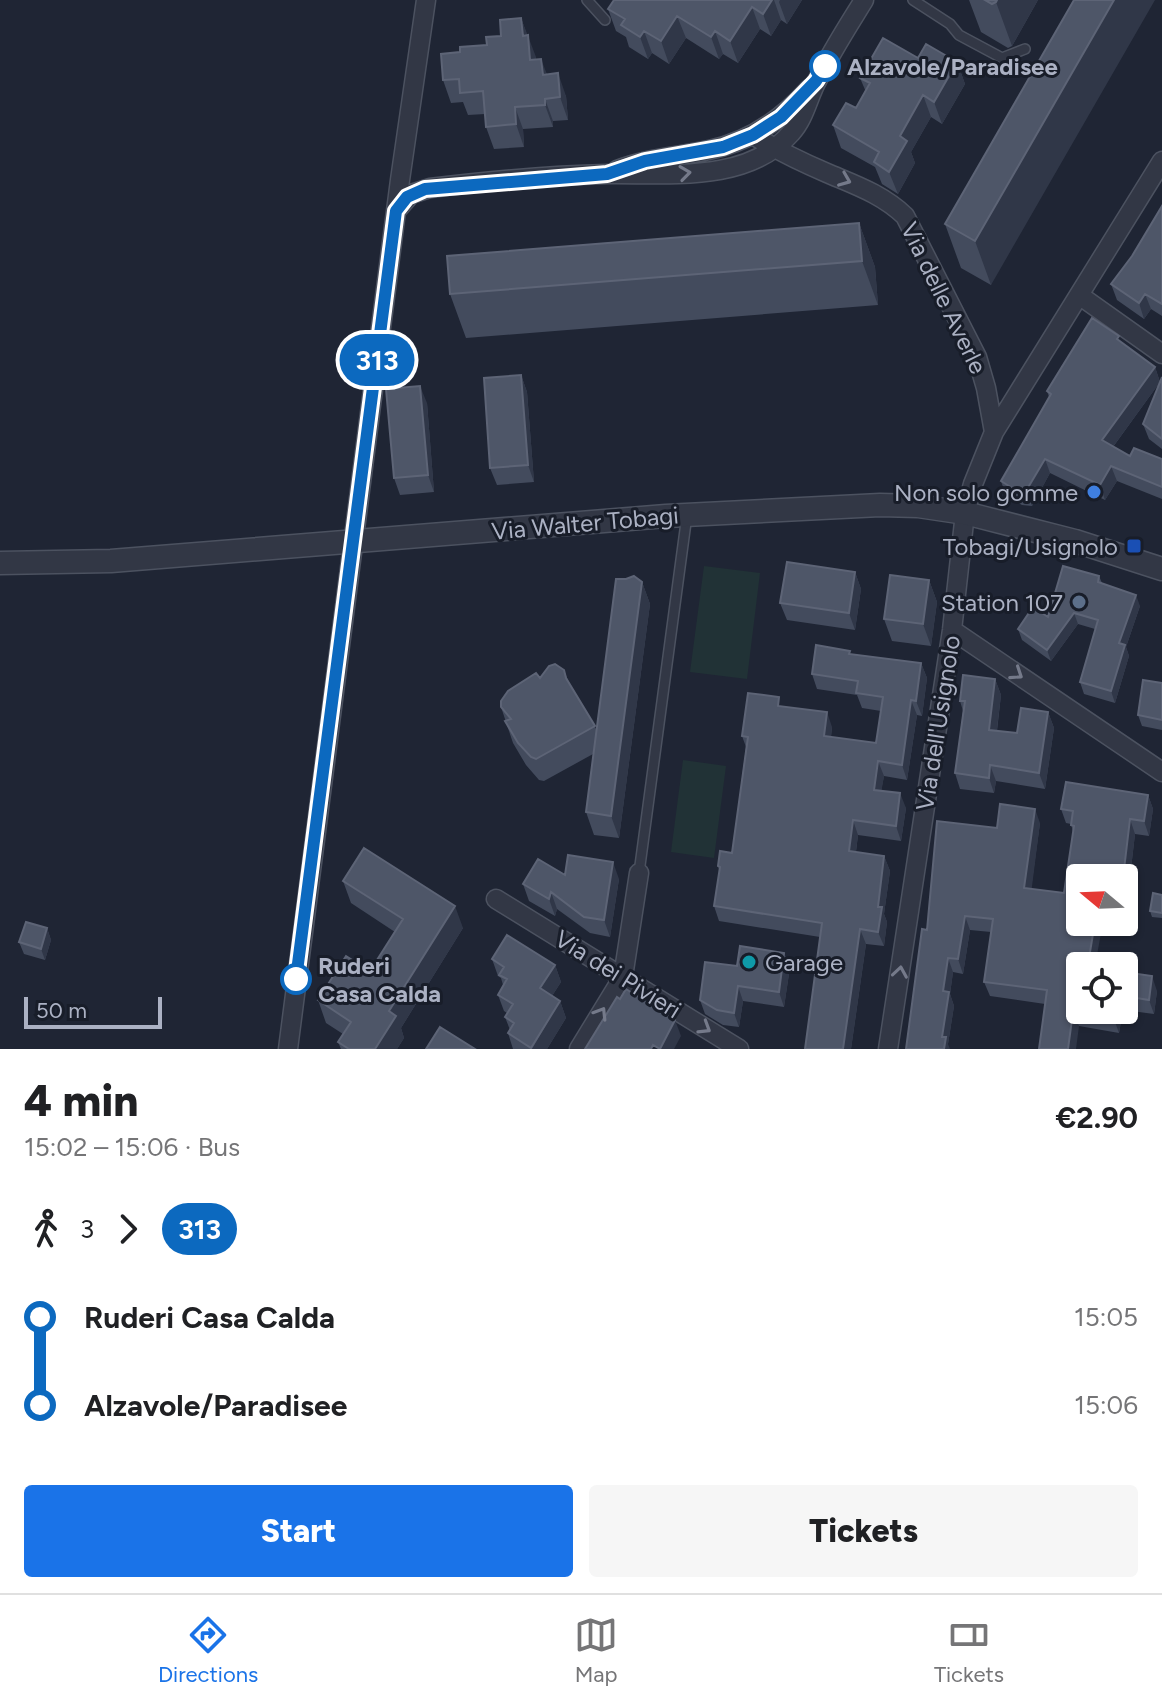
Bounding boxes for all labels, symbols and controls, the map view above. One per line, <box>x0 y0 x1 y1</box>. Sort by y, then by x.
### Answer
marker: Alzavole/Paradisee <box>810 51 840 81</box>
place label: Alzavole/Paradisee <box>847 52 1058 81</box>
one-way arrow <box>679 165 692 182</box>
one-way arrow <box>837 170 851 187</box>
street label: Via delle Averle <box>895 218 993 378</box>
line badge: 313 <box>331 334 423 386</box>
text: 313 <box>356 343 398 377</box>
place label: Non solo gomme <box>894 478 1078 507</box>
marker: Non solo gomme <box>1085 483 1103 501</box>
street label: Via Walter Tobagi <box>490 500 680 546</box>
place label: Tobagi/Usignolo <box>943 532 1118 561</box>
marker: Tobagi/Usignolo <box>1125 537 1143 555</box>
place label: Station 107 <box>941 588 1063 617</box>
marker: Station 107 <box>1070 593 1088 611</box>
street label: Via dell'Usignolo <box>910 633 966 813</box>
one-way arrow <box>1008 664 1022 679</box>
north arrow <box>1066 864 1138 936</box>
map controls <box>1066 864 1138 1024</box>
street label: Via dei Pivieri <box>550 924 686 1024</box>
place label: Garage <box>765 948 843 977</box>
place label: Ruderi Casa Calda <box>318 951 441 1008</box>
button: locate <box>1066 952 1138 1024</box>
marker: Garage <box>740 953 758 971</box>
marker: Ruderi Casa Calda <box>281 964 311 994</box>
one-way arrow <box>891 965 908 979</box>
scale bar <box>24 993 162 1029</box>
text: 50 m <box>36 997 87 1024</box>
one-way arrow <box>591 1007 606 1022</box>
one-way arrow <box>696 1018 711 1034</box>
text: 4 min <box>24 1074 139 1127</box>
text: €2.90 <box>1056 1099 1138 1136</box>
text: 15:02 – 15:06 · Bus <box>24 1131 240 1163</box>
icon: walk <box>24 1207 68 1251</box>
icon: forward <box>106 1207 150 1251</box>
text: 313 <box>178 1212 221 1246</box>
text: 3 <box>80 1213 94 1245</box>
text: Ruderi Casa Calda <box>84 1299 335 1336</box>
text: 15:05 <box>1074 1301 1138 1333</box>
text: Alzavole/Paradisee <box>84 1387 347 1424</box>
text: 15:06 <box>1074 1389 1138 1421</box>
button: Start <box>24 1485 573 1577</box>
button: Tickets <box>589 1485 1138 1577</box>
tab: Directions <box>158 1613 258 1688</box>
tab: Map <box>574 1613 618 1688</box>
tab: Tickets <box>934 1613 1004 1688</box>

